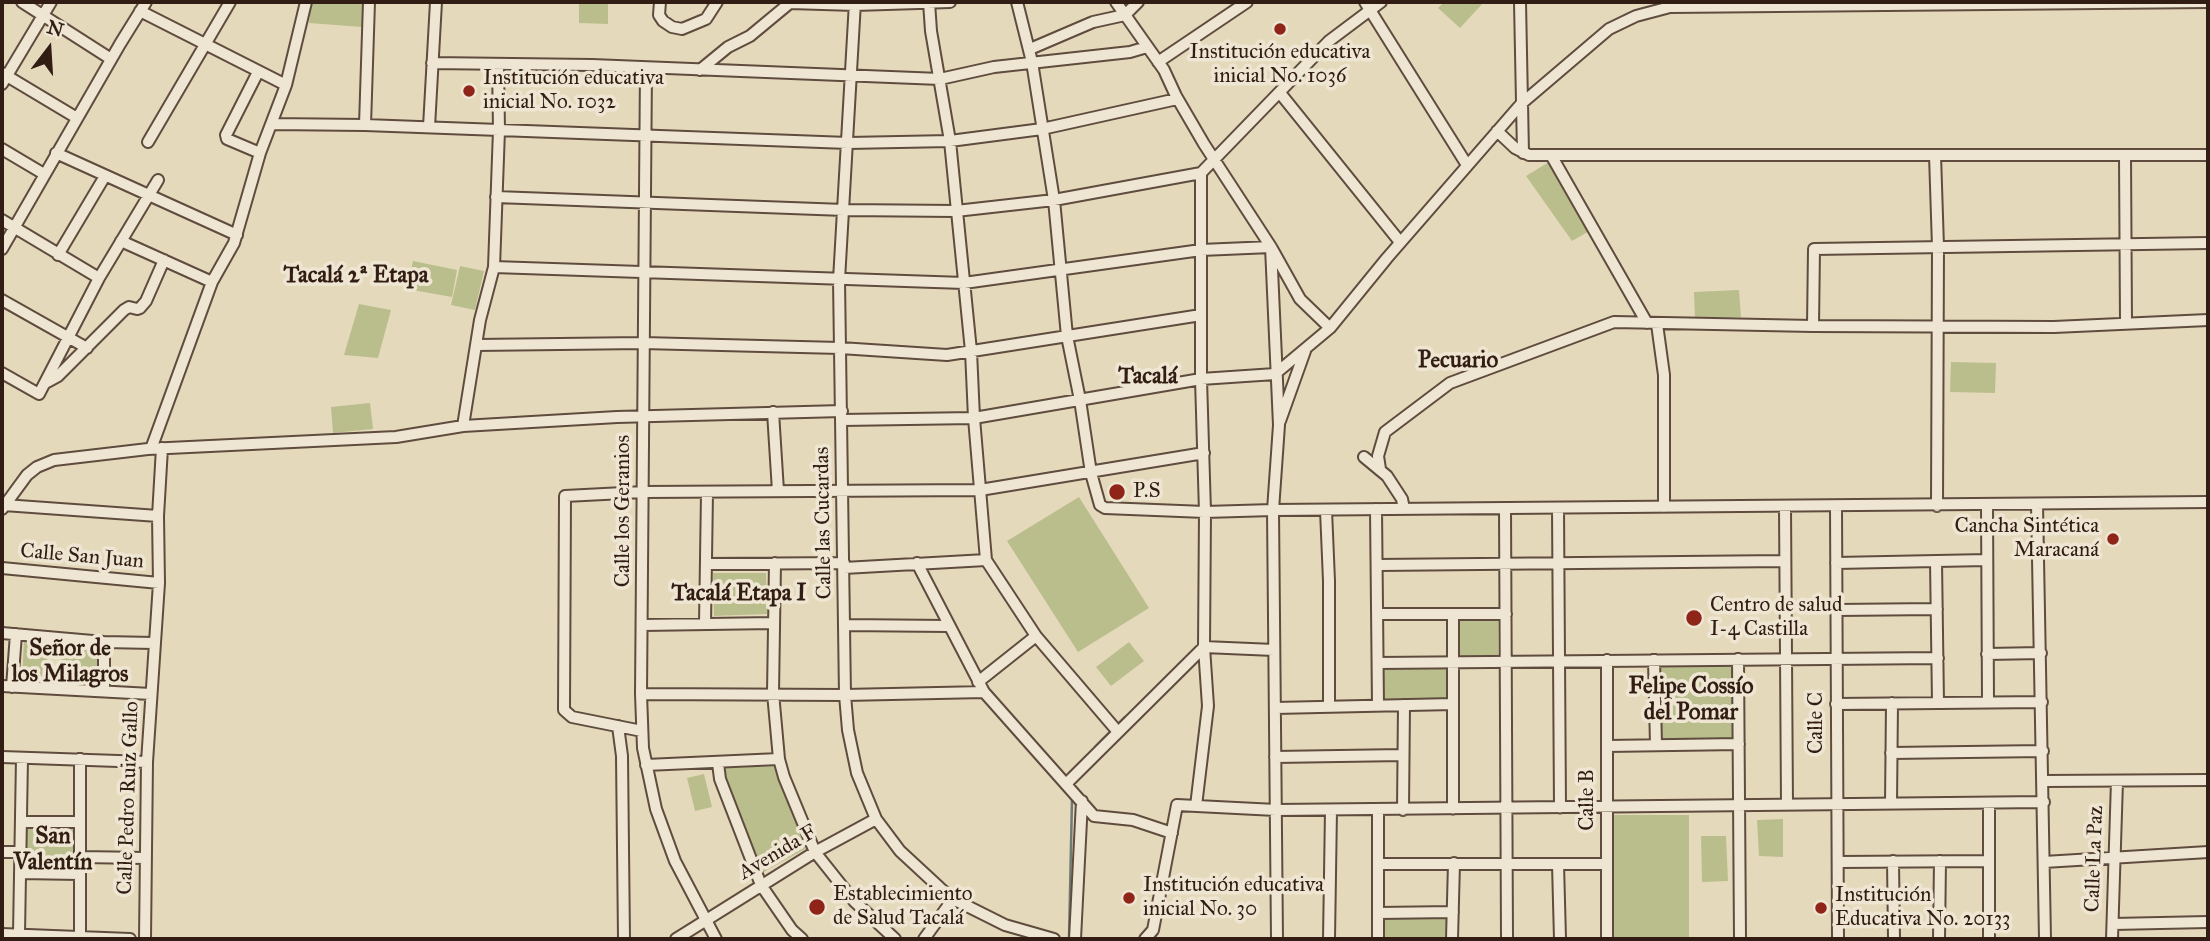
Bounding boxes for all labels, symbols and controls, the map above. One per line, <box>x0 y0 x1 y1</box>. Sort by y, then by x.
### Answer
north arrow <box>14 14 84 84</box>
text: N <box>44 15 66 42</box>
marker: Institución educativa inicial No. 1036 <box>1272 21 1288 37</box>
place label: Institución educativa inicial No. 1036 <box>1190 40 1370 90</box>
place label: Institución educativa inicial No. 1032 <box>483 66 664 116</box>
marker: Institución educativa inicial No. 1032 <box>461 83 477 99</box>
district label: Tacalá 2ª Etapa <box>284 262 428 290</box>
district label: Pecuario <box>1418 347 1498 375</box>
district label: Tacalá <box>1118 363 1178 391</box>
street label: Calle los Geranios <box>611 435 637 587</box>
street label: Calle las Cucardas <box>810 447 838 599</box>
place label: P.S <box>1133 479 1161 505</box>
marker: P.S <box>1107 482 1127 502</box>
place label: Cancha Sintética Maracaná <box>1954 514 2099 564</box>
marker: Cancha Sintética Maracaná <box>2105 531 2121 547</box>
street label: Calle San Juan <box>19 539 145 575</box>
district label: Tacalá Etapa I <box>672 580 806 608</box>
place label: Centro de salud I-4 Castilla <box>1710 593 1842 643</box>
marker: Centro de salud I-4 Castilla <box>1684 608 1704 628</box>
district label: Señor de los Milagros <box>12 635 128 689</box>
district label: Felipe Cossío del Pomar <box>1629 673 1753 727</box>
street label: Calle C <box>1804 692 1830 754</box>
street label: Calle Pedro Ruiz Gallo <box>113 701 145 895</box>
street label: Calle B <box>1575 769 1601 831</box>
street label: Calle La Paz <box>2081 805 2109 913</box>
street label: Avenida F <box>734 820 822 886</box>
district label: San Valentín <box>14 823 92 877</box>
place label: Institución educativa inicial No. 30 <box>1143 873 1324 923</box>
place label: Establecimiento de Salud Tacalá <box>833 882 973 932</box>
place label: Institución Educativa No. 20133 <box>1835 883 2010 933</box>
marker: Institución educativa inicial No. 30 <box>1121 890 1137 906</box>
marker: Establecimiento de Salud Tacalá <box>807 897 827 917</box>
marker: Institución Educativa No. 20133 <box>1813 900 1829 916</box>

